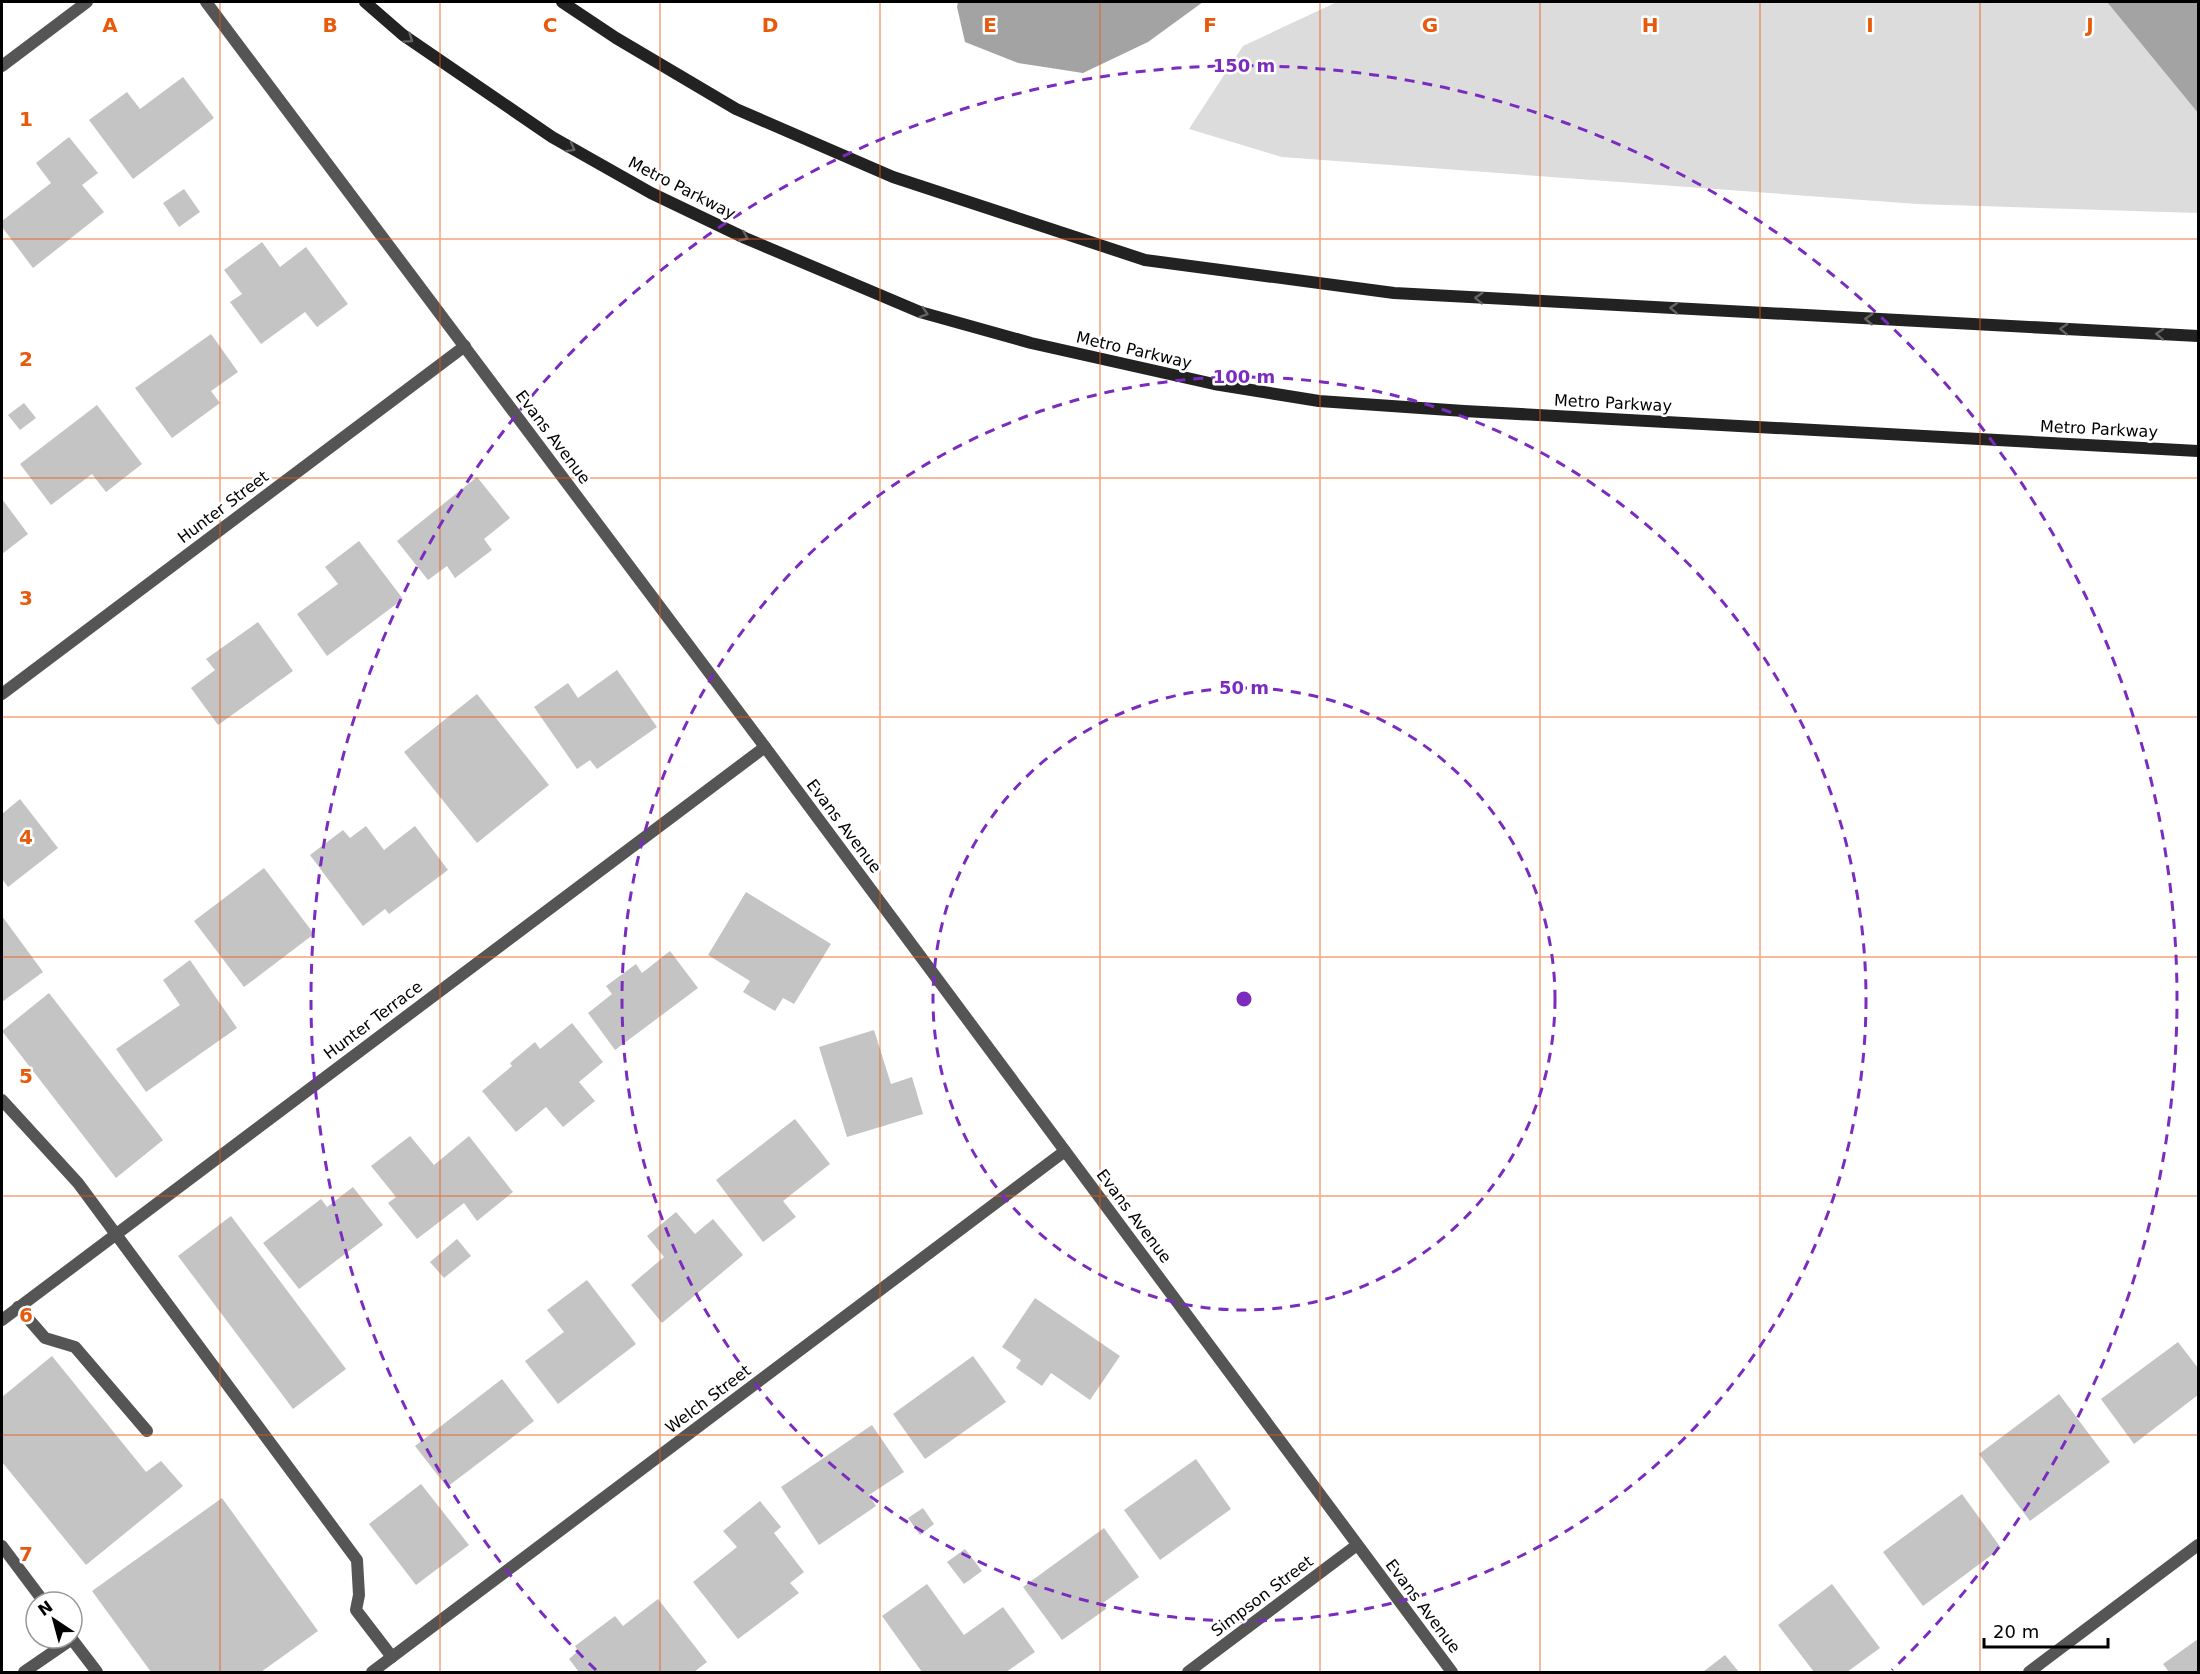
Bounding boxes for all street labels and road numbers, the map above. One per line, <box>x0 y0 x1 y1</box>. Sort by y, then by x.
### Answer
street label: Metro Parkway <box>625 153 739 223</box>
street label: Metro Parkway <box>1074 327 1194 373</box>
street label: Evans Avenue <box>512 386 594 488</box>
street label: Metro Parkway <box>1554 390 1672 416</box>
street label: Metro Parkway <box>2040 416 2158 442</box>
street label: Hunter Street <box>174 467 272 547</box>
street label: Evans Avenue <box>803 775 885 877</box>
street label: Hunter Terrace <box>320 977 426 1063</box>
street label: Evans Avenue <box>1093 1165 1175 1267</box>
street label: Welch Street <box>662 1361 754 1437</box>
street label: Simpson Street <box>1207 1552 1317 1640</box>
street label: Evans Avenue <box>1382 1555 1464 1657</box>

